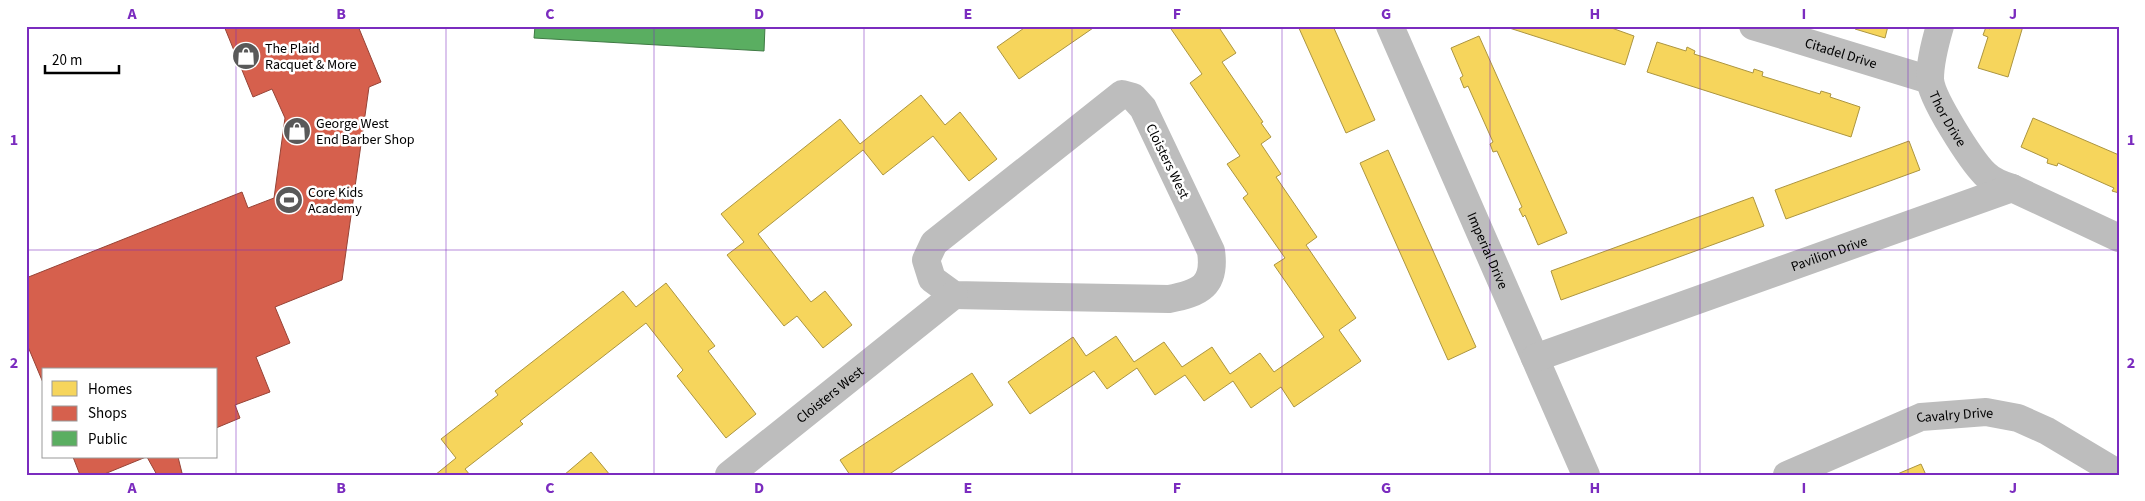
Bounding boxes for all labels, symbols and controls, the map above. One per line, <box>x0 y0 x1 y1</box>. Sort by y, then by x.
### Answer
text: A <box>126 3 137 25</box>
text: B <box>336 3 346 25</box>
text: C <box>545 3 555 25</box>
text: D <box>754 3 764 25</box>
text: E <box>964 3 972 25</box>
text: F <box>1173 3 1181 25</box>
text: G <box>1381 3 1391 25</box>
text: H <box>1590 3 1600 25</box>
text: I <box>1802 3 1806 25</box>
text: J <box>2009 3 2017 25</box>
street label: Citadel Drive <box>1802 33 1879 74</box>
place label: The Plaid Racquet & More <box>265 39 357 75</box>
shop icon: The Plaid Racquet & More <box>231 41 261 71</box>
scale bar <box>45 42 119 74</box>
text: 20 m <box>52 50 82 71</box>
street label: Thor Drive <box>1923 88 1971 151</box>
place label: George West End Barber Shop <box>316 114 415 150</box>
shop icon: George West End Barber Shop <box>282 116 312 146</box>
street label: Cloisters West <box>1140 120 1194 203</box>
text: 1 <box>10 129 18 151</box>
text: 1 <box>2127 129 2135 151</box>
place label: Core Kids Academy <box>308 183 363 219</box>
sports icon: Core Kids Academy <box>274 185 304 215</box>
street label: Imperial Drive <box>1461 209 1513 293</box>
street label: Pavilion Drive <box>1788 231 1870 277</box>
text: 2 <box>10 352 18 374</box>
text: 2 <box>2127 352 2135 374</box>
street label: Cloisters West <box>792 362 869 428</box>
legend <box>42 368 218 458</box>
text: Homes <box>88 379 132 400</box>
text: Shops <box>88 403 127 424</box>
street label: Cavalry Drive <box>1913 403 1995 429</box>
text: Public <box>88 429 127 450</box>
text: A <box>126 477 137 499</box>
text: B <box>336 477 346 499</box>
text: C <box>545 477 555 499</box>
text: D <box>754 477 764 499</box>
text: E <box>964 477 972 499</box>
text: F <box>1173 477 1181 499</box>
text: G <box>1381 477 1391 499</box>
text: H <box>1590 477 1600 499</box>
text: I <box>1802 477 1806 499</box>
text: J <box>2009 477 2017 499</box>

